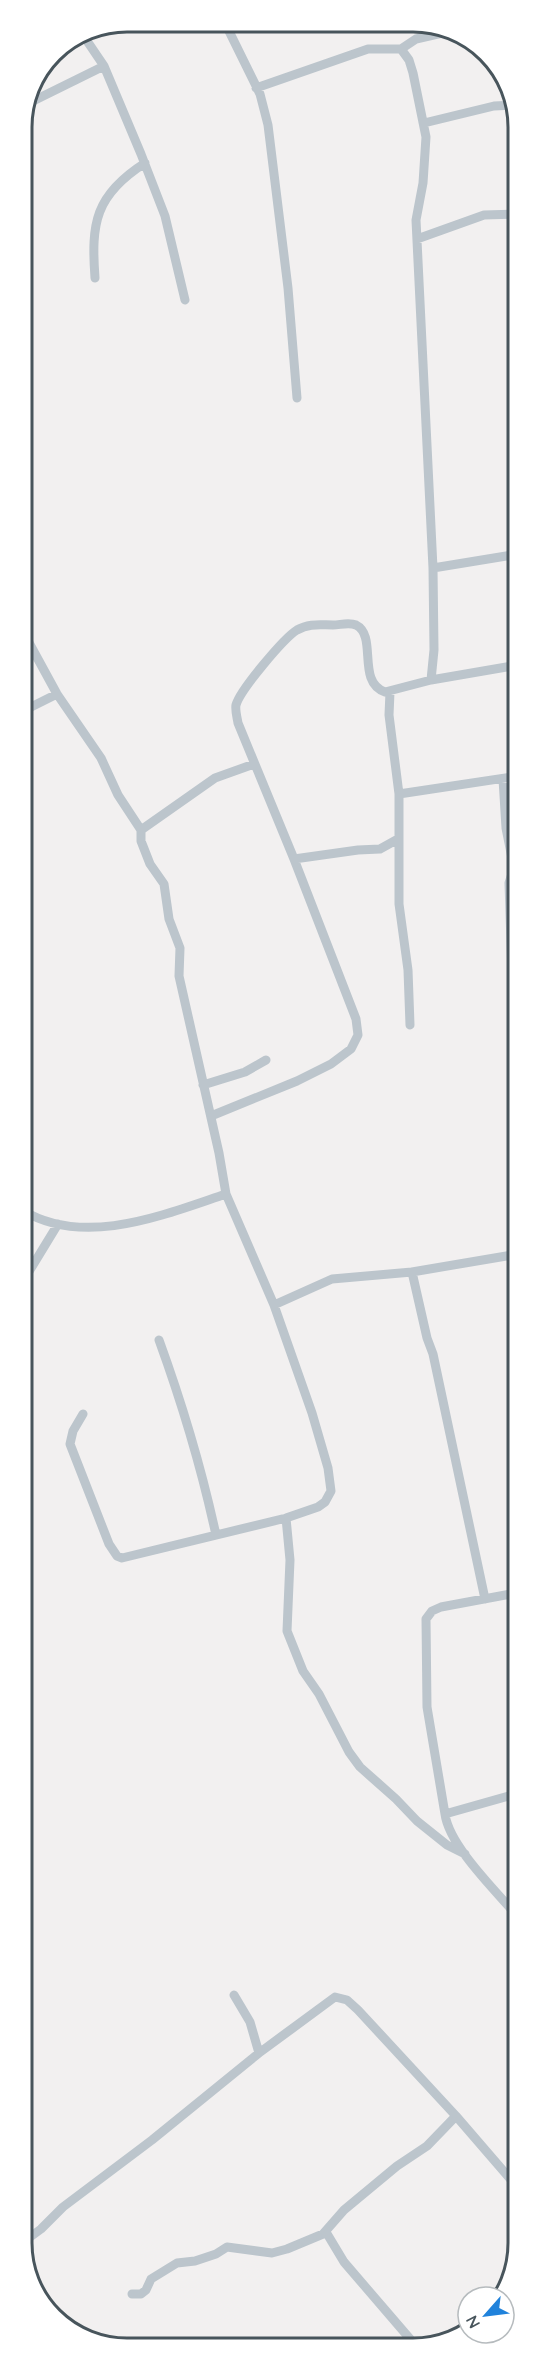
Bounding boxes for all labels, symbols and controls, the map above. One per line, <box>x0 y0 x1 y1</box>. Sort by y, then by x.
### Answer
north arrow <box>456 2285 516 2345</box>
text: N <box>461 2312 484 2332</box>

